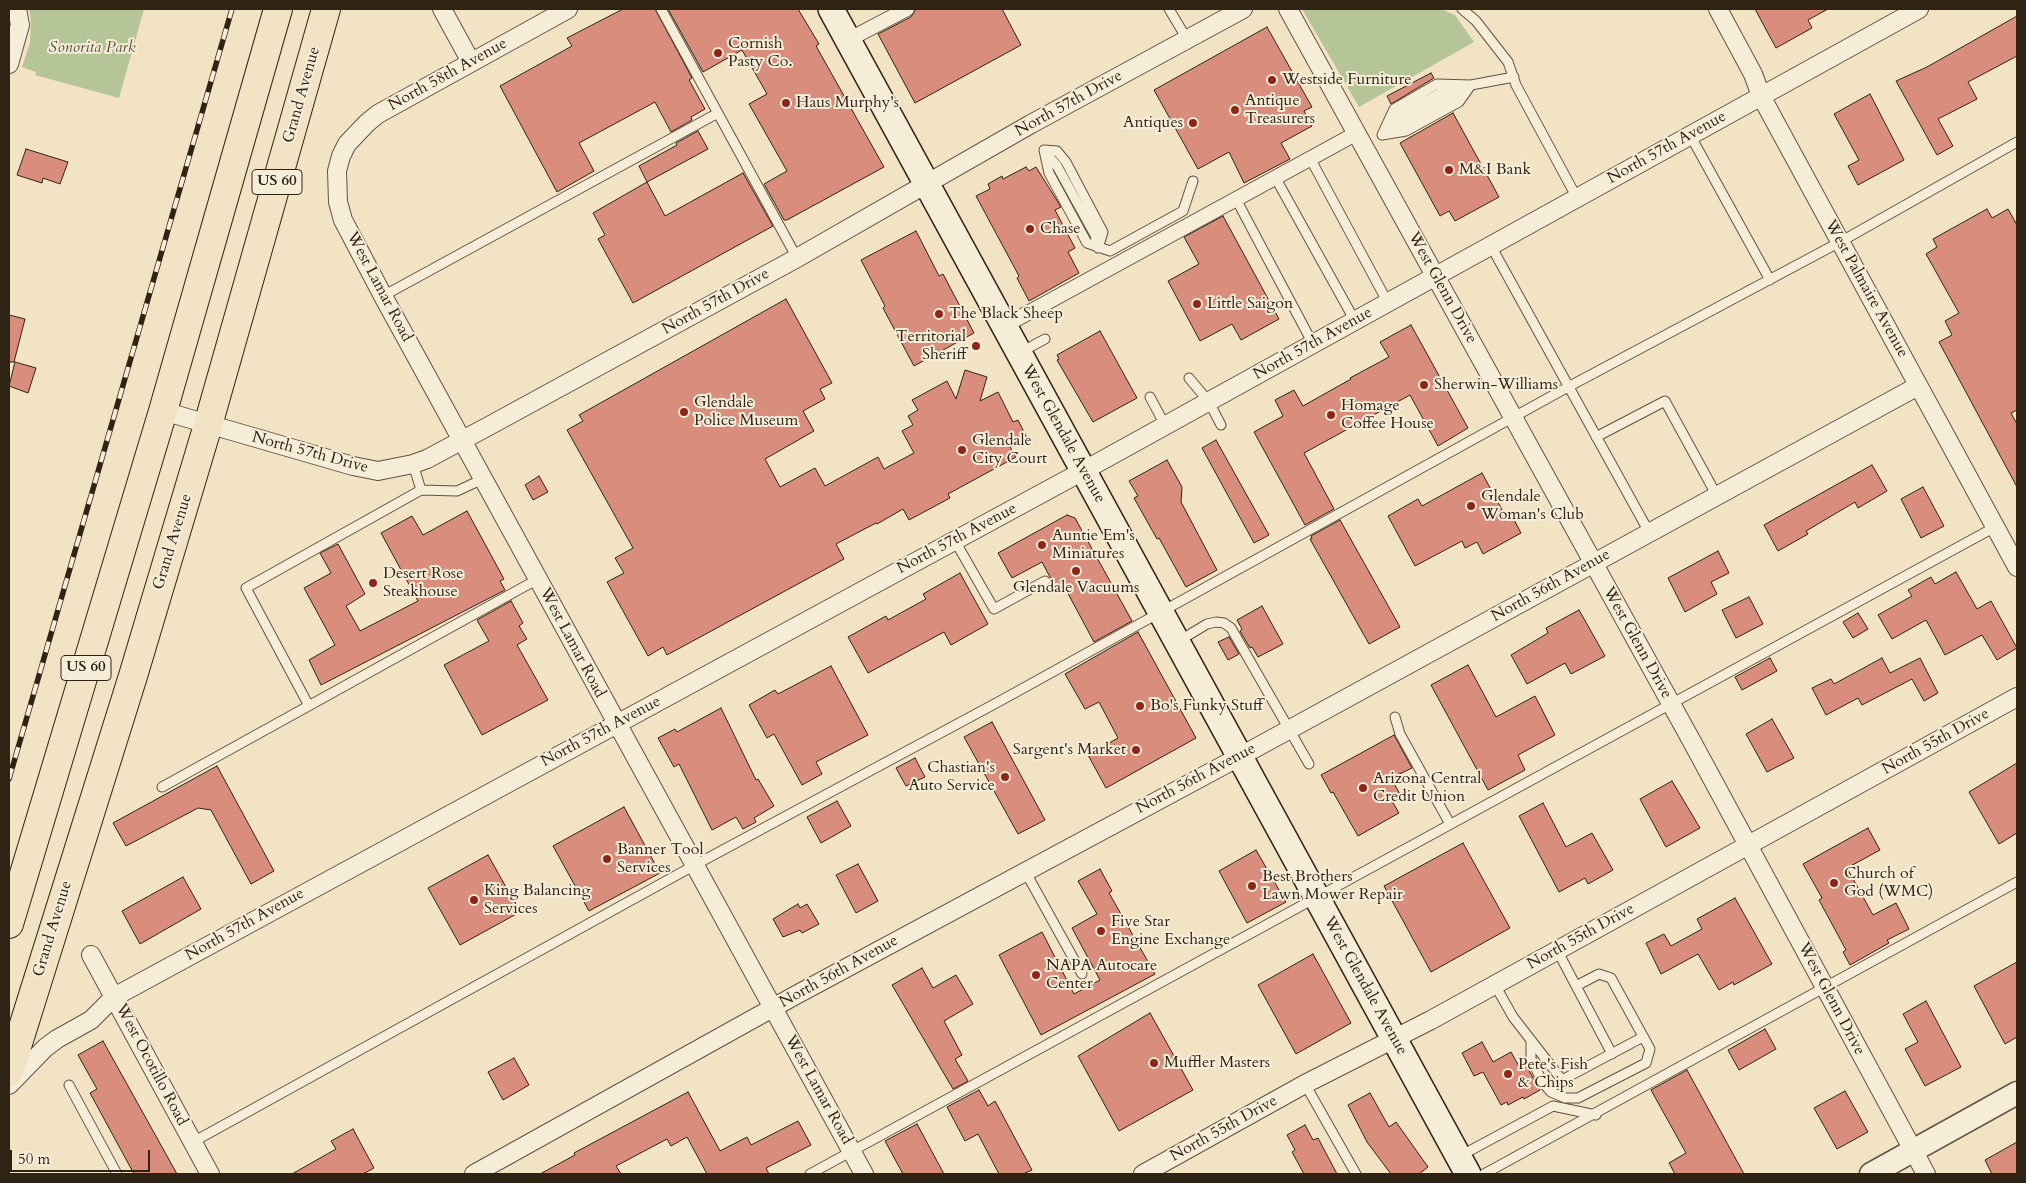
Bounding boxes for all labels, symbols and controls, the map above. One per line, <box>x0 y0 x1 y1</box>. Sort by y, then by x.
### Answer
street label: North 58th Avenue <box>385 34 511 116</box>
place label: Cornish Pasty Co. <box>728 34 792 72</box>
park label: Sonorita Park <box>48 38 136 58</box>
street label: Grand Avenue <box>279 45 325 145</box>
marker: Cornish Pasty Co. <box>712 47 724 59</box>
street label: North 57th Drive <box>1012 67 1126 141</box>
place label: Westside Furniture <box>1282 70 1412 90</box>
marker: Westside Furniture <box>1266 74 1278 86</box>
place label: Antique Treasurers <box>1245 91 1315 129</box>
place label: Haus Murphy's <box>796 93 899 113</box>
marker: Haus Murphy's <box>780 97 792 109</box>
marker: Antique Treasurers <box>1229 104 1241 116</box>
street label: North 57th Avenue <box>1604 107 1730 189</box>
place label: Antiques <box>1123 113 1183 133</box>
marker: Antiques <box>1187 117 1199 129</box>
place label: M&I Bank <box>1459 160 1531 180</box>
marker: M&I Bank <box>1443 164 1455 176</box>
road number: US 60 <box>252 170 302 194</box>
street label: West Palmaire Avenue <box>1820 217 1912 361</box>
place label: Chase <box>1040 219 1081 239</box>
marker: Chase <box>1024 223 1036 235</box>
street label: West Lamar Road <box>342 229 416 345</box>
street label: West Glenn Drive <box>1403 229 1481 347</box>
street label: North 57th Drive <box>659 265 773 339</box>
place label: Little Saigon <box>1207 294 1293 314</box>
marker: Little Saigon <box>1191 298 1203 310</box>
street label: North 57th Avenue <box>1250 303 1376 385</box>
place label: The Black Sheep <box>949 304 1063 324</box>
marker: The Black Sheep <box>933 308 945 320</box>
place label: Territorial Sheriff <box>896 327 966 365</box>
marker: Territorial Sheriff <box>970 340 982 352</box>
street label: West Glendale Avenue <box>1017 361 1109 507</box>
place label: Sherwin-Williams <box>1434 375 1558 395</box>
marker: Sherwin-Williams <box>1418 379 1430 391</box>
place label: Glendale Police Museum <box>694 393 798 431</box>
place label: Homage Coffee House <box>1341 396 1434 434</box>
marker: Glendale Police Museum <box>678 406 690 418</box>
marker: Homage Coffee House <box>1325 409 1337 421</box>
street label: North 57th Drive <box>250 428 370 478</box>
place label: Glendale City Court <box>972 431 1047 469</box>
marker: Glendale City Court <box>956 444 968 456</box>
place label: Glendale Woman's Club <box>1481 487 1584 525</box>
street label: Grand Avenue <box>149 492 197 592</box>
street label: North 57th Avenue <box>894 499 1020 579</box>
marker: Glendale Woman's Club <box>1465 500 1477 512</box>
place label: Auntie Em's Miniatures <box>1052 526 1135 564</box>
marker: Auntie Em's Miniatures <box>1036 539 1048 551</box>
street label: North 56th Avenue <box>1488 545 1614 627</box>
place label: Desert Rose Steakhouse <box>383 564 463 602</box>
marker: Glendale Vacuums <box>1070 565 1082 577</box>
marker: Desert Rose Steakhouse <box>367 577 379 589</box>
place label: Glendale Vacuums <box>1013 578 1139 598</box>
street label: West Glenn Drive <box>1598 584 1676 702</box>
street label: West Lamar Road <box>535 585 609 701</box>
road number: US 60 <box>61 656 111 680</box>
street label: North 57th Avenue <box>538 692 664 772</box>
place label: Bo's Funky Stuff <box>1150 696 1263 716</box>
marker: Bo's Funky Stuff <box>1134 700 1146 712</box>
street label: North 55th Drive <box>1879 705 1993 779</box>
street label: North 56th Avenue <box>1133 739 1259 819</box>
place label: Sargent's Market <box>1013 740 1126 760</box>
marker: Sargent's Market <box>1130 744 1142 756</box>
place label: Chastian's Auto Service <box>909 758 995 796</box>
place label: Arizona Central Credit Union <box>1373 769 1481 807</box>
marker: Chastian's Auto Service <box>999 771 1011 783</box>
marker: Arizona Central Credit Union <box>1357 782 1369 794</box>
place label: Banner Tool Services <box>617 840 703 878</box>
marker: Banner Tool Services <box>601 853 613 865</box>
place label: Church of God (WMC) <box>1844 864 1933 902</box>
place label: Best Brothers Lawn Mower Repair <box>1262 867 1403 905</box>
marker: Church of God (WMC) <box>1828 877 1840 889</box>
street label: Grand Avenue <box>29 879 77 979</box>
marker: Best Brothers Lawn Mower Repair <box>1246 880 1258 892</box>
place label: King Balancing Services <box>484 881 590 919</box>
street label: North 57th Avenue <box>182 884 308 966</box>
marker: King Balancing Services <box>468 894 480 906</box>
street label: North 55th Drive <box>1524 900 1638 974</box>
place label: Five Star Engine Exchange <box>1111 912 1230 950</box>
street label: West Glendale Avenue <box>1319 913 1411 1059</box>
marker: Five Star Engine Exchange <box>1095 925 1107 937</box>
street label: North 56th Avenue <box>776 931 902 1013</box>
street label: West Glenn Drive <box>1793 939 1869 1059</box>
place label: NAPA Autocare Center <box>1046 956 1157 994</box>
marker: NAPA Autocare Center <box>1030 969 1042 981</box>
street label: West Ocotillo Road <box>111 1001 191 1129</box>
street label: West Lamar Road <box>780 1032 856 1148</box>
place label: Muffler Masters <box>1164 1053 1270 1073</box>
place label: Pete's Fish & Chips <box>1518 1055 1588 1093</box>
marker: Muffler Masters <box>1148 1057 1160 1069</box>
marker: Pete's Fish & Chips <box>1502 1068 1514 1080</box>
street label: North 55th Drive <box>1167 1092 1281 1166</box>
scale bar <box>12 1140 152 1172</box>
text: 50 m <box>18 1149 50 1169</box>

